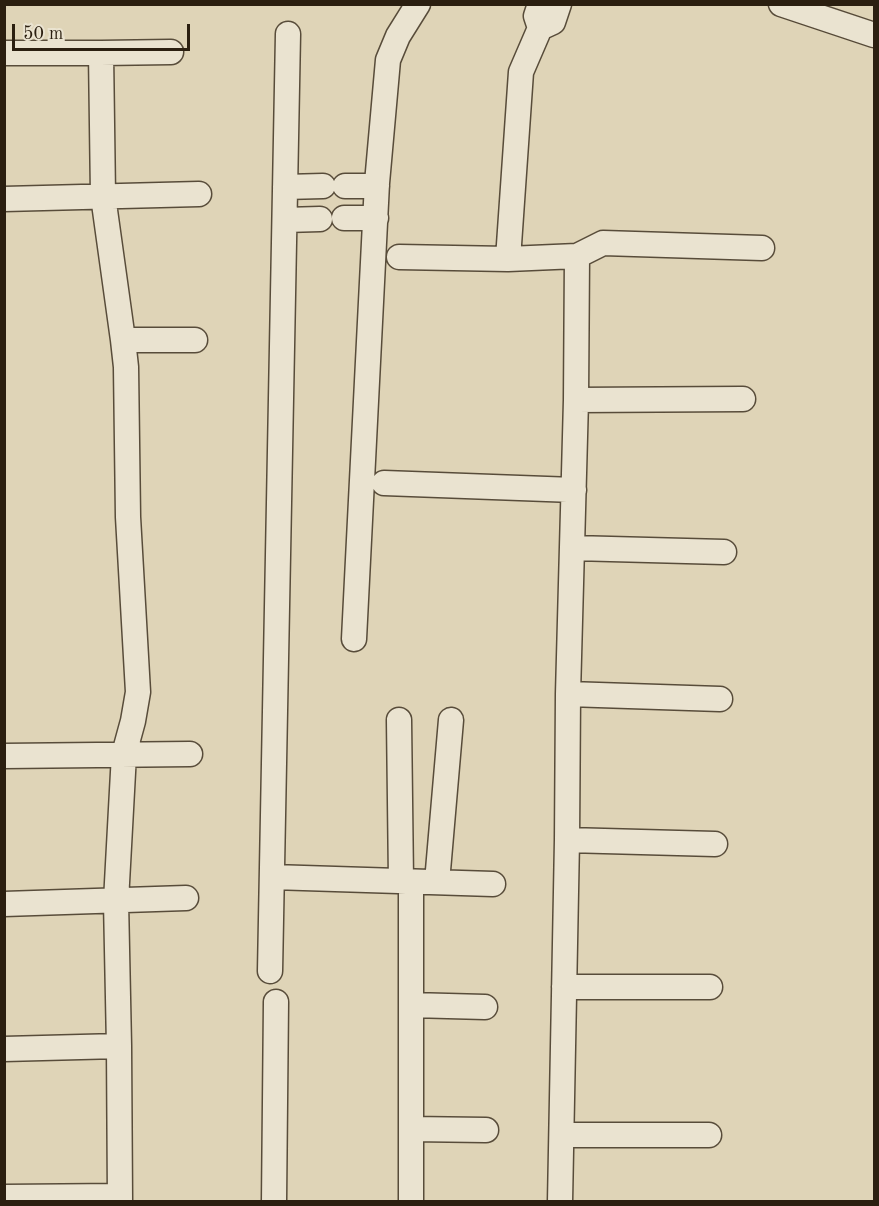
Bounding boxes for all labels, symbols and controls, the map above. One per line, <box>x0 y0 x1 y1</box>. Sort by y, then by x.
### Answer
scale bar <box>15 12 194 50</box>
text: 50 m <box>23 25 63 43</box>

